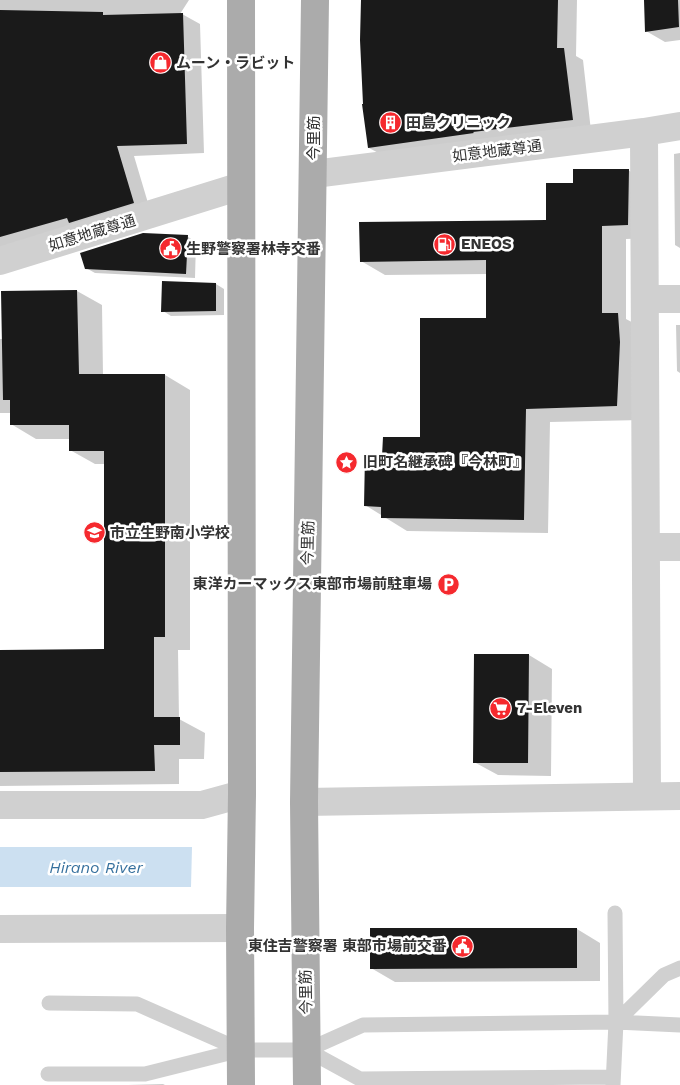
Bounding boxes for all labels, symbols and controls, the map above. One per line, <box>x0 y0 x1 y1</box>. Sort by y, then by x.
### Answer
shop icon: ムーン・ラビット <box>148 51 172 75</box>
place label: ムーン・ラビット <box>176 54 295 72</box>
building icon: 田島クリニック <box>378 111 402 135</box>
place label: 田島クリニック <box>406 114 511 132</box>
street label: 今里筋 <box>305 115 323 161</box>
street label: 如意地蔵尊通 <box>451 137 543 165</box>
street label: 如意地蔵尊通 <box>46 211 138 255</box>
fuel station icon: ENEOS <box>433 232 457 256</box>
place label: ENEOS <box>461 235 512 253</box>
public building icon: 生野警察署林寺交番 <box>158 237 182 261</box>
place label: 生野警察署林寺交番 <box>186 240 321 258</box>
place icon: 旧町名継承碑『今林町』 <box>335 450 359 474</box>
place label: 旧町名継承碑『今林町』 <box>363 453 528 471</box>
street label: 今里筋 <box>299 520 317 566</box>
school or university icon: 市立生野南小学校 <box>82 521 106 545</box>
place label: 市立生野南小学校 <box>110 524 230 542</box>
parking icon: 東洋カーマックス東部市場前駐車場 <box>436 572 460 596</box>
place label: 東洋カーマックス東部市場前駐車場 <box>192 575 432 593</box>
supermarket icon: 7-Eleven <box>489 696 513 720</box>
place label: 7-Eleven <box>517 699 582 717</box>
water label: Hirano River <box>49 858 144 877</box>
public building icon: 東住吉警察署 東部市場前交番 <box>451 934 475 958</box>
place label: 東住吉警察署 東部市場前交番 <box>248 937 447 955</box>
street label: 今里筋 <box>297 969 315 1015</box>

